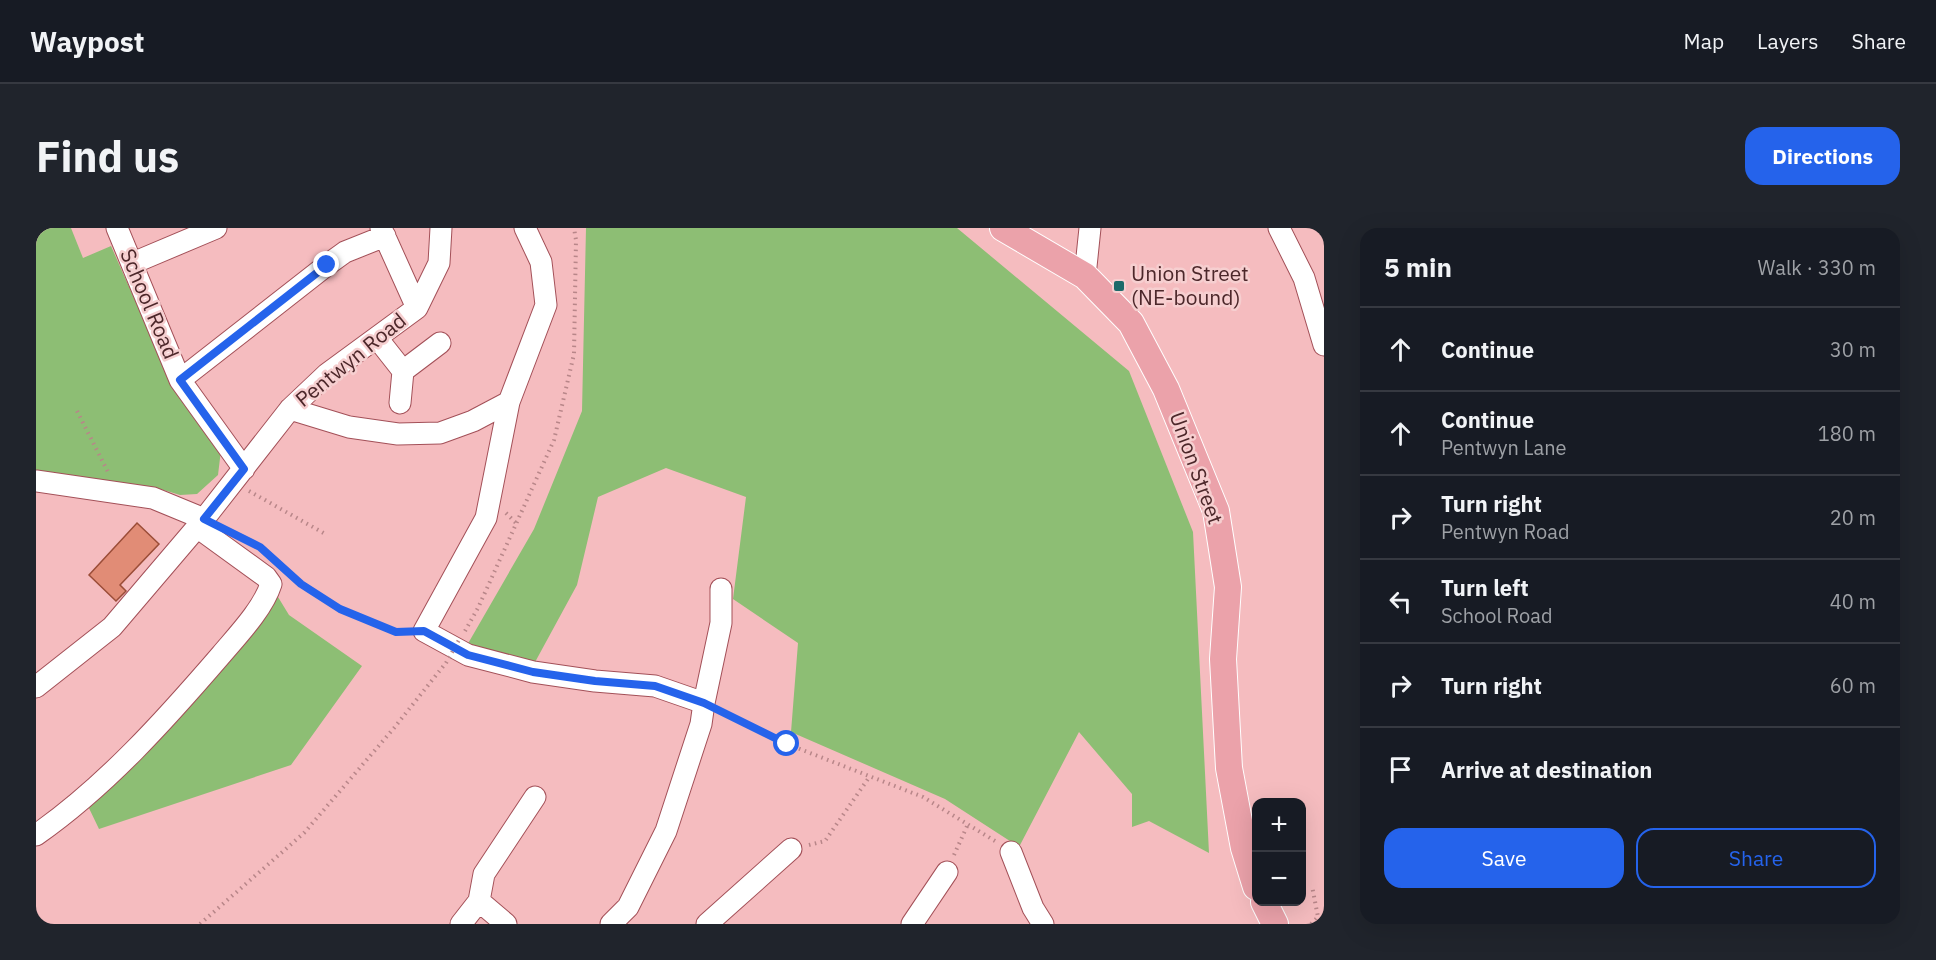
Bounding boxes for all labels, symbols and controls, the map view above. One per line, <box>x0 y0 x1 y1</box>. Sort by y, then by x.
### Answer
text: Waypost <box>30 23 144 60</box>
text: Map <box>1684 27 1724 55</box>
text: Layers <box>1757 27 1819 55</box>
text: Share <box>1852 27 1906 55</box>
button: Directions <box>1745 127 1900 185</box>
text: Find us <box>36 129 179 184</box>
street label: School Road <box>114 244 186 363</box>
text: 5 min <box>1384 250 1452 284</box>
route end <box>313 251 339 277</box>
text: Walk · 330 m <box>1758 254 1876 281</box>
place label: Union Street (NE-bound) <box>1131 259 1249 311</box>
marker: Union Street (NE-bound) <box>1112 279 1126 293</box>
street label: Pentwyn Road <box>289 306 412 413</box>
icon: ahead <box>1384 333 1417 366</box>
text: Continue <box>1441 335 1534 364</box>
text: 30 m <box>1830 336 1876 363</box>
text: Continue <box>1441 405 1534 434</box>
street label: Union Street <box>1164 408 1230 528</box>
icon: ahead <box>1384 417 1417 450</box>
text: 180 m <box>1818 420 1876 447</box>
text: Pentwyn Lane <box>1441 434 1567 461</box>
text: Turn right <box>1441 489 1542 518</box>
icon: right <box>1384 501 1417 534</box>
text: 20 m <box>1830 504 1876 531</box>
text: Pentwyn Road <box>1441 518 1569 545</box>
text: Turn left <box>1441 573 1529 602</box>
icon: left <box>1384 585 1417 618</box>
text: 40 m <box>1830 588 1876 615</box>
text: School Road <box>1441 602 1553 629</box>
icon: right <box>1384 669 1417 702</box>
text: Turn right <box>1441 671 1542 700</box>
text: 60 m <box>1830 672 1876 699</box>
route start <box>773 730 799 756</box>
icon: arrive <box>1384 753 1417 786</box>
text: Arrive at destination <box>1441 755 1652 784</box>
map controls <box>1252 798 1306 906</box>
button: + <box>1252 798 1306 852</box>
button: Save <box>1384 828 1624 888</box>
button: Share <box>1636 828 1876 888</box>
button: − <box>1252 852 1306 906</box>

